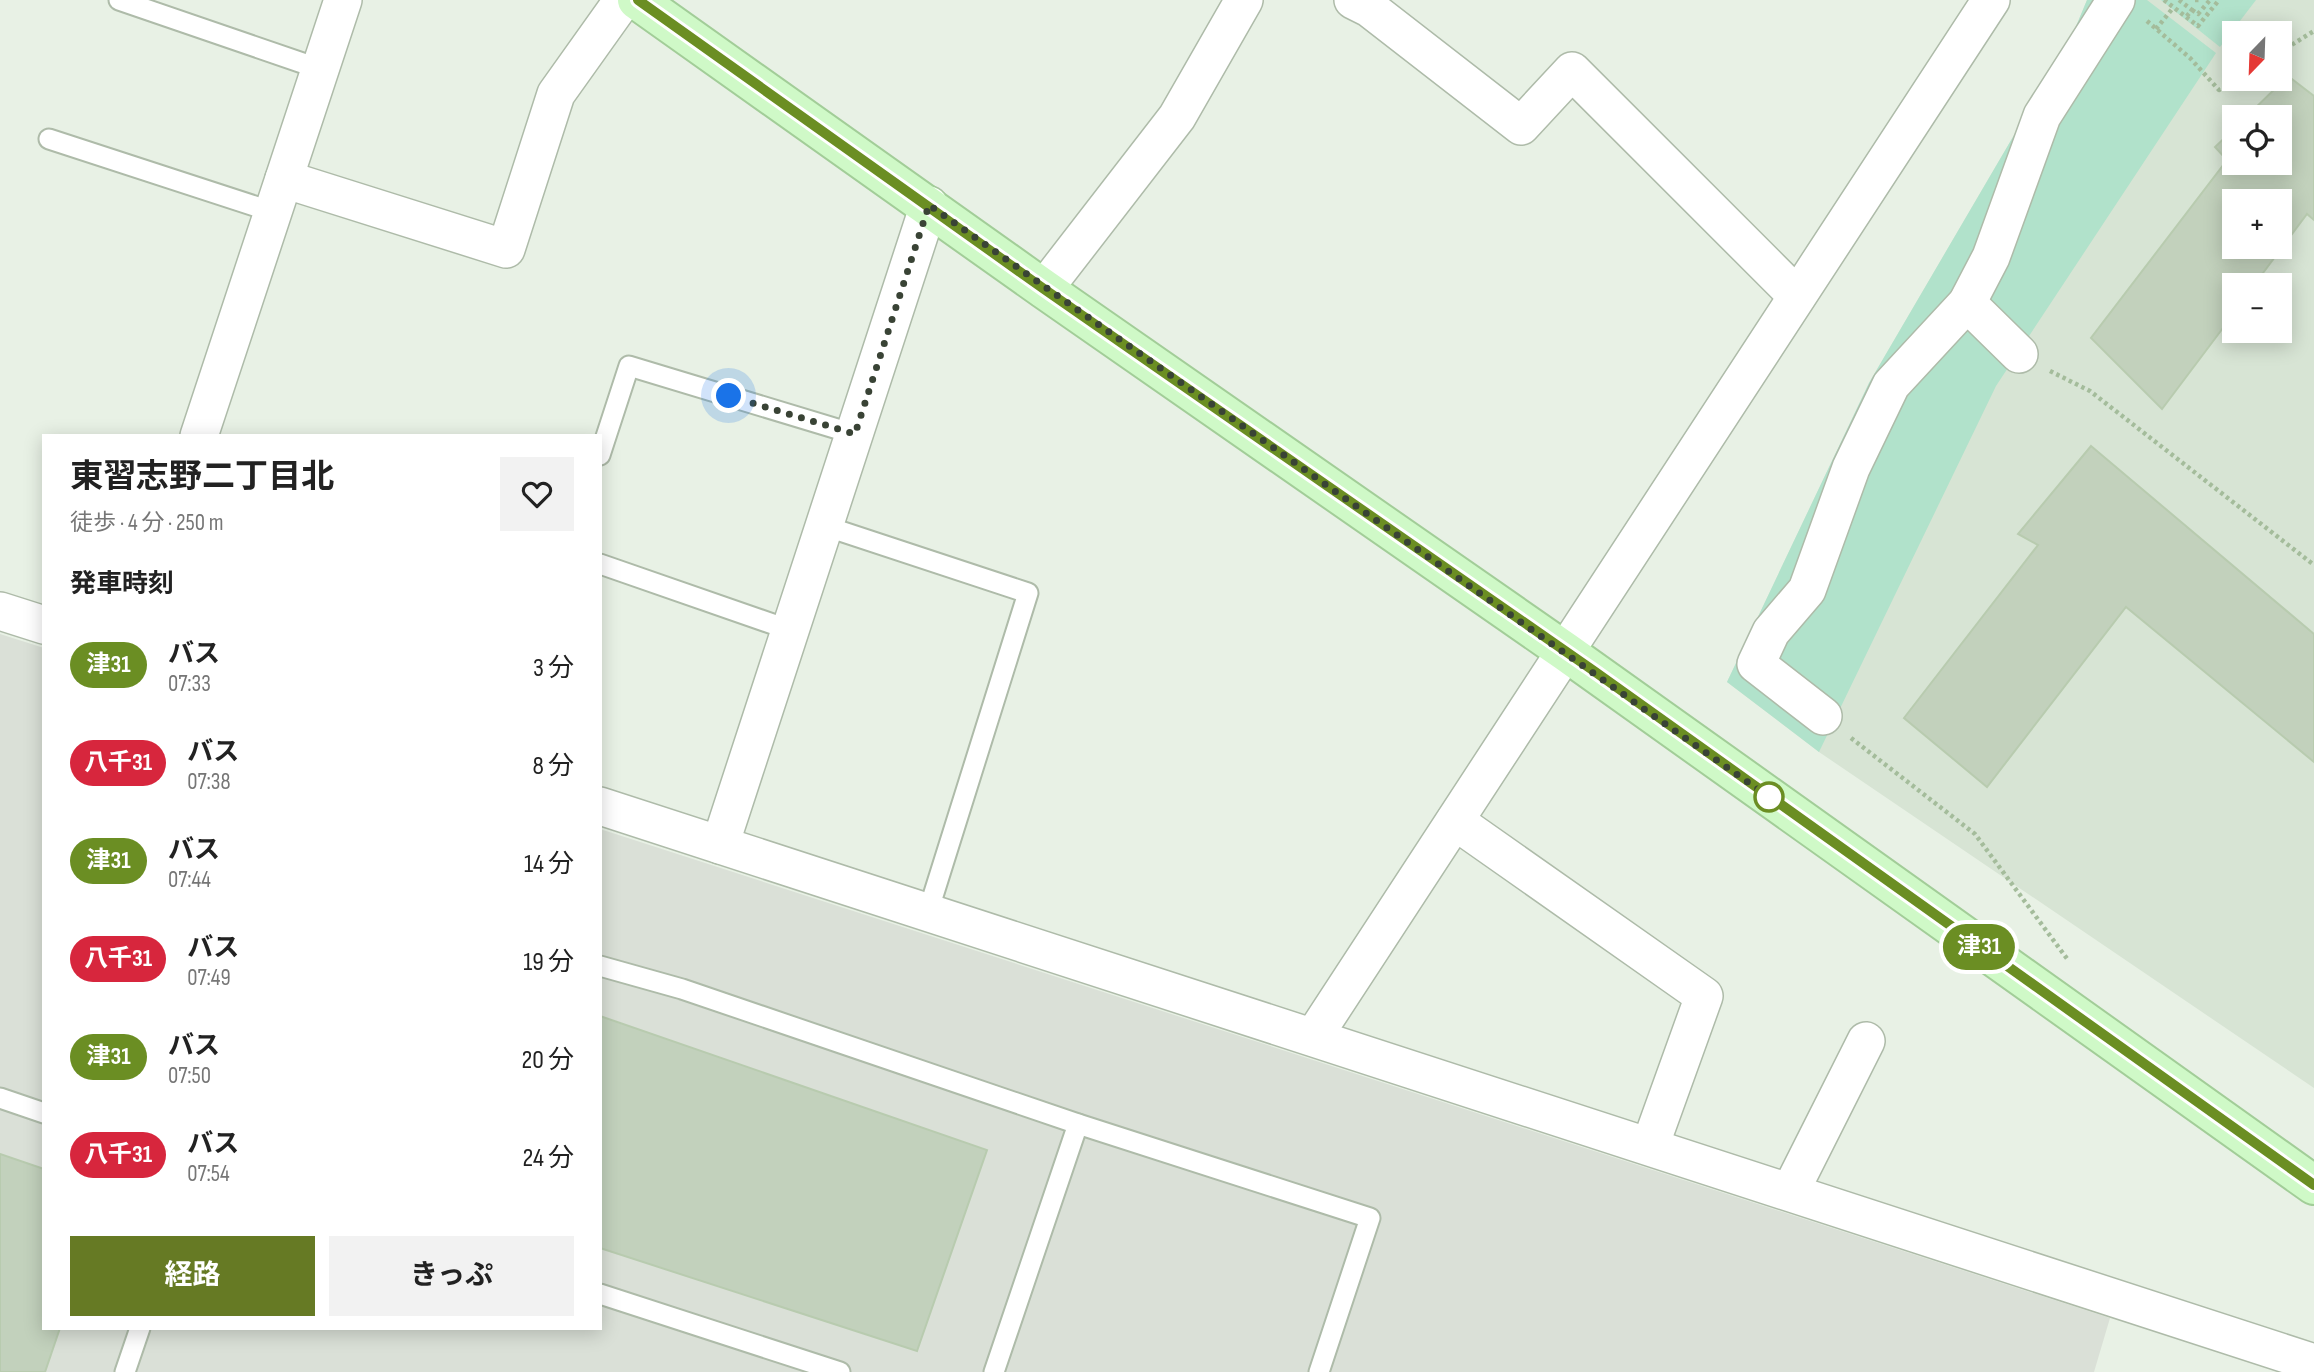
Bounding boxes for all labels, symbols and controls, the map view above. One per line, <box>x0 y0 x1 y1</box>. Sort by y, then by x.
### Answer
north arrow <box>2222 21 2292 91</box>
map controls <box>2222 21 2292 343</box>
button: locate <box>2222 105 2292 175</box>
button: + <box>2222 189 2292 259</box>
button: − <box>2222 273 2292 343</box>
your location <box>711 378 746 413</box>
text: 東習志野二丁目北 <box>70 457 334 497</box>
button: heart <box>500 457 574 531</box>
text: 徒歩 · 4 分 · 250 m <box>70 509 223 537</box>
text: 発車時刻 <box>70 569 174 600</box>
text: バス <box>168 639 220 670</box>
text: 津31 <box>86 650 131 679</box>
text: 3 分 <box>533 653 574 684</box>
text: 07:33 <box>168 670 211 698</box>
text: バス <box>187 737 239 768</box>
text: 八千31 <box>84 748 152 777</box>
text: 8 分 <box>532 751 574 782</box>
text: 07:38 <box>187 768 230 796</box>
unlabelled marker <box>1754 782 1784 812</box>
text: バス <box>168 835 220 866</box>
text: 津31 <box>86 846 131 875</box>
text: 14 分 <box>524 849 574 880</box>
text: 07:44 <box>168 866 211 894</box>
line badge: 津31 <box>1939 924 2019 970</box>
text: 津31 <box>1957 932 2001 961</box>
text: バス <box>187 933 239 964</box>
text: 八千31 <box>84 944 152 973</box>
text: 19 分 <box>523 947 574 978</box>
text: 07:49 <box>187 964 231 992</box>
text: バス <box>168 1031 220 1062</box>
text: 津31 <box>86 1042 131 1071</box>
text: 20 分 <box>522 1045 574 1076</box>
text: 07:50 <box>168 1062 211 1090</box>
text: バス <box>187 1129 239 1160</box>
text: 八千31 <box>84 1140 152 1169</box>
text: 24 分 <box>522 1143 574 1174</box>
text: 07:54 <box>187 1160 230 1188</box>
button: 経路 <box>70 1236 315 1316</box>
button: きっぷ <box>329 1236 574 1316</box>

